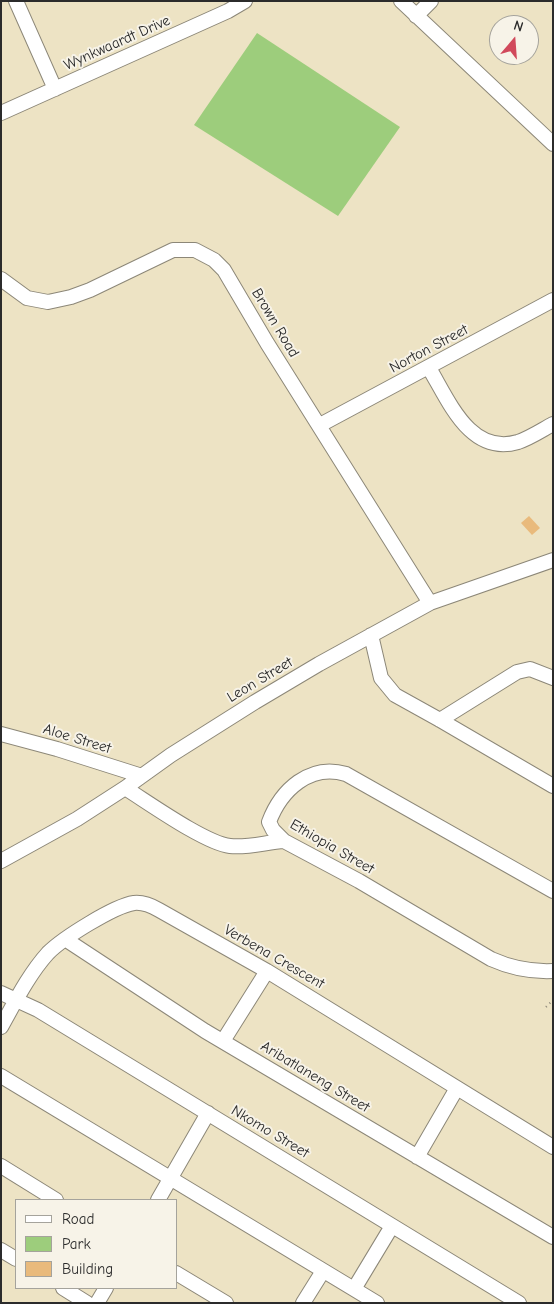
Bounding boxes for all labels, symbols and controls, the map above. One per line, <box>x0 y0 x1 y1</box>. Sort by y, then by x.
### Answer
street label: Wynkwaardt Drive <box>61 11 173 75</box>
north arrow <box>489 15 539 65</box>
text: N <box>512 17 525 36</box>
street label: Brown Road <box>247 285 303 361</box>
street label: Norton Street <box>387 321 471 377</box>
street label: Leon Street <box>224 653 296 707</box>
street label: Aloe Street <box>41 720 113 758</box>
street label: Ethiopia Street <box>287 816 377 878</box>
street label: Verbena Crescent <box>221 921 327 993</box>
street label: Aribatlaneng Street <box>257 1037 373 1117</box>
street label: Nkomo Street <box>228 1102 312 1162</box>
legend <box>15 1199 178 1289</box>
text: Road <box>62 1210 94 1228</box>
text: Park <box>62 1235 91 1253</box>
text: Building <box>62 1260 113 1278</box>

